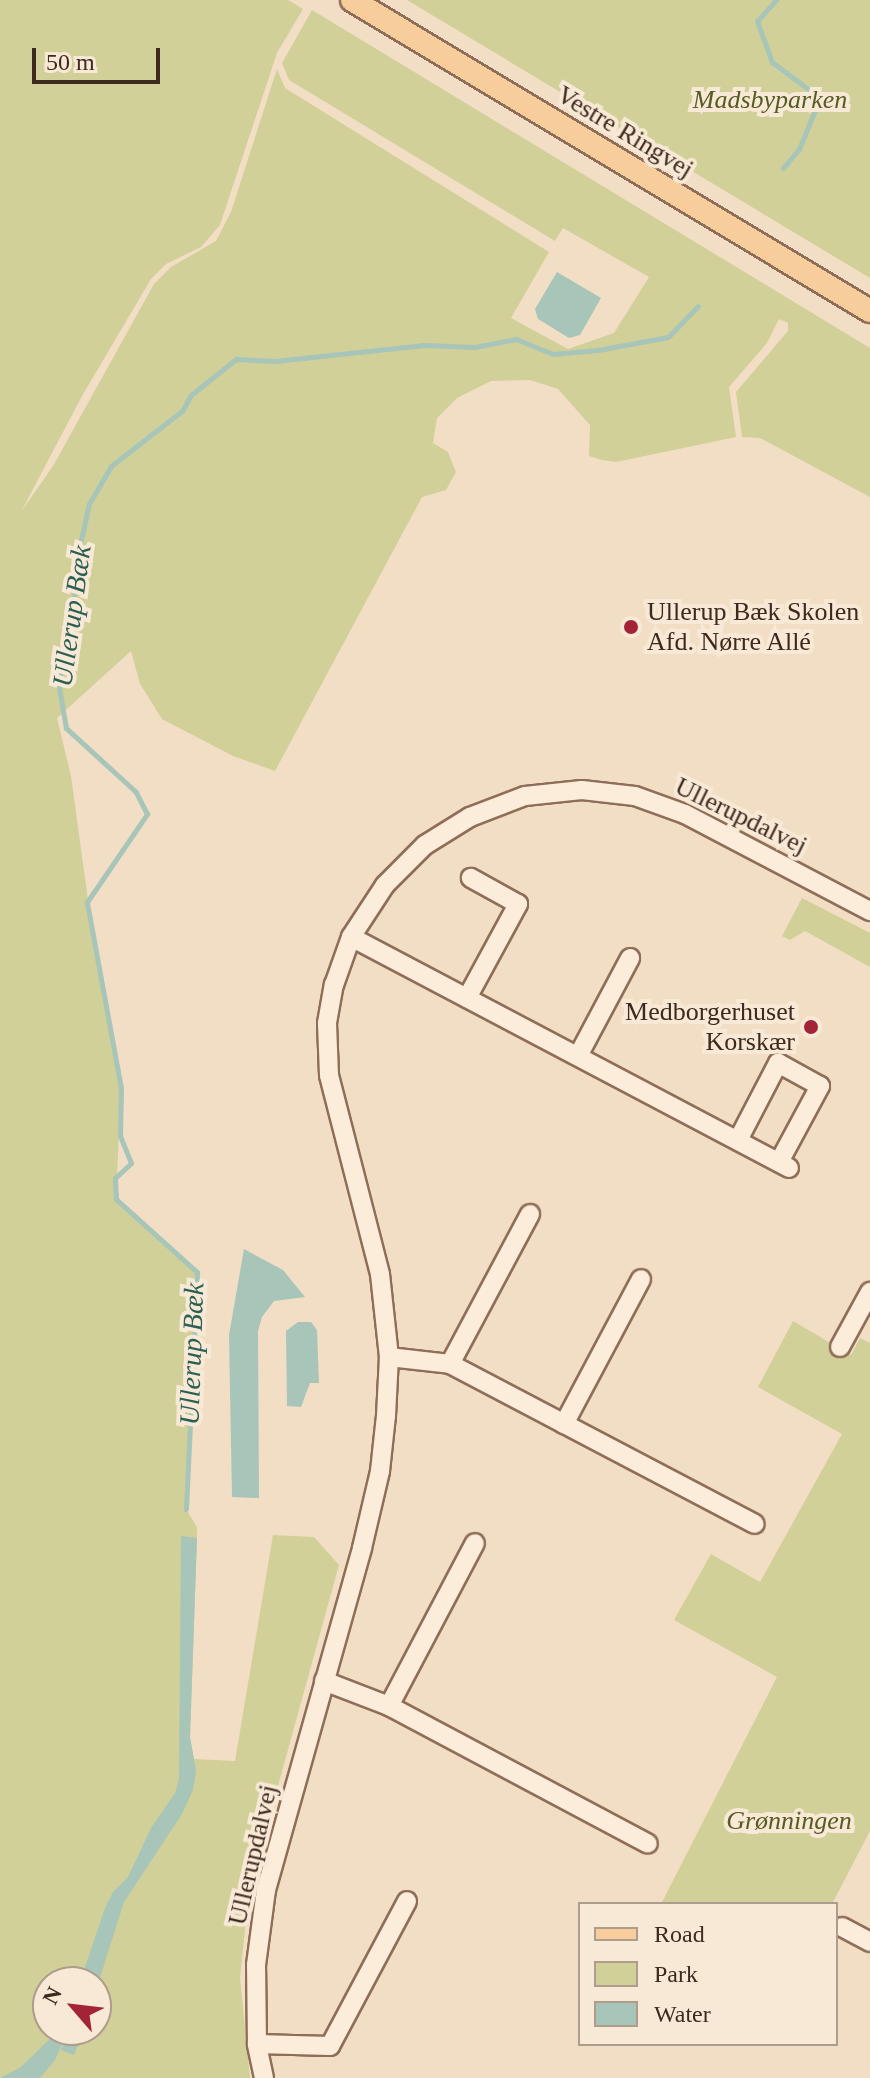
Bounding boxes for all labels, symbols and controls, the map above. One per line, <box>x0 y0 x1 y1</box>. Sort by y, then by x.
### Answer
scale bar <box>36 32 164 82</box>
text: 50 m <box>46 49 95 75</box>
street label: Vestre Ringvej <box>551 79 699 185</box>
park label: Madsbyparken <box>693 84 847 116</box>
water label: Ullerup Bæk <box>45 543 99 689</box>
place label: Ullerup Bæk Skolen Afd. Nørre Allé <box>647 596 859 658</box>
marker: Ullerup Bæk Skolen Afd. Nørre Allé <box>622 618 640 636</box>
street label: Ullerupdalvej <box>670 771 812 861</box>
place label: Medborgerhuset Korskær <box>625 996 795 1058</box>
marker: Medborgerhuset Korskær <box>802 1018 820 1036</box>
water label: Ullerup Bæk <box>173 1282 211 1426</box>
street label: Ullerupdalvej <box>222 1782 284 1928</box>
park label: Grønningen <box>726 1805 852 1837</box>
legend <box>578 1902 838 2046</box>
text: Road <box>654 1921 705 1947</box>
text: Park <box>654 1961 698 1987</box>
north arrow <box>32 1966 112 2046</box>
text: N <box>37 1983 67 2008</box>
text: Water <box>654 2001 711 2027</box>

